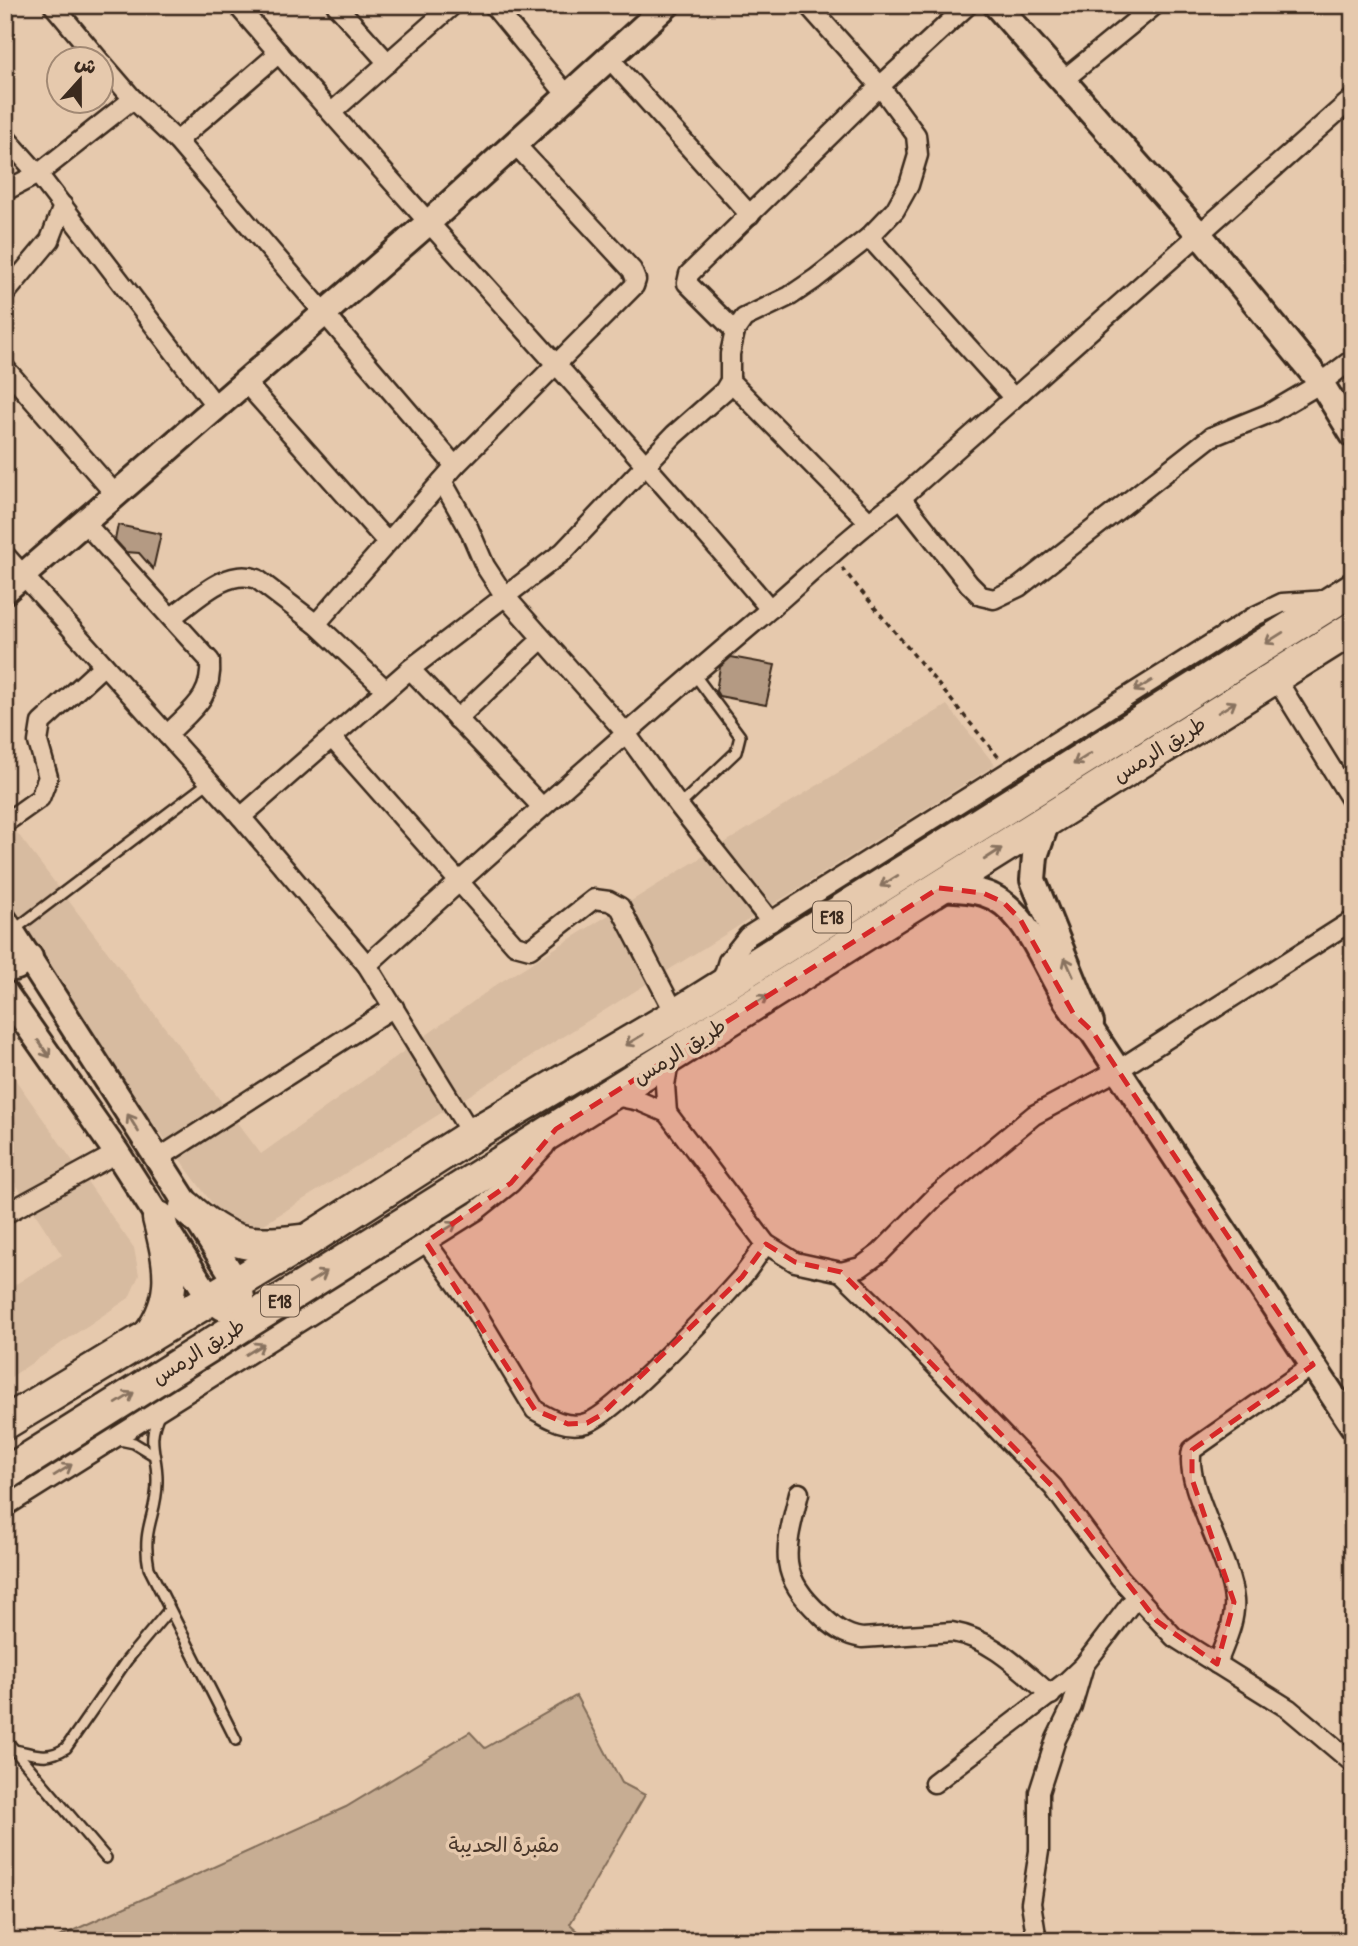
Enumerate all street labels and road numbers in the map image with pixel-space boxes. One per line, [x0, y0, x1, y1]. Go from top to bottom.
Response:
street label: طريق الرمس [1107, 709, 1211, 789]
road number: E18 [813, 902, 851, 932]
street label: طريق الرمس [627, 1011, 731, 1091]
road number: E18 [261, 1286, 299, 1316]
street label: طريق الرمس [146, 1311, 250, 1391]

